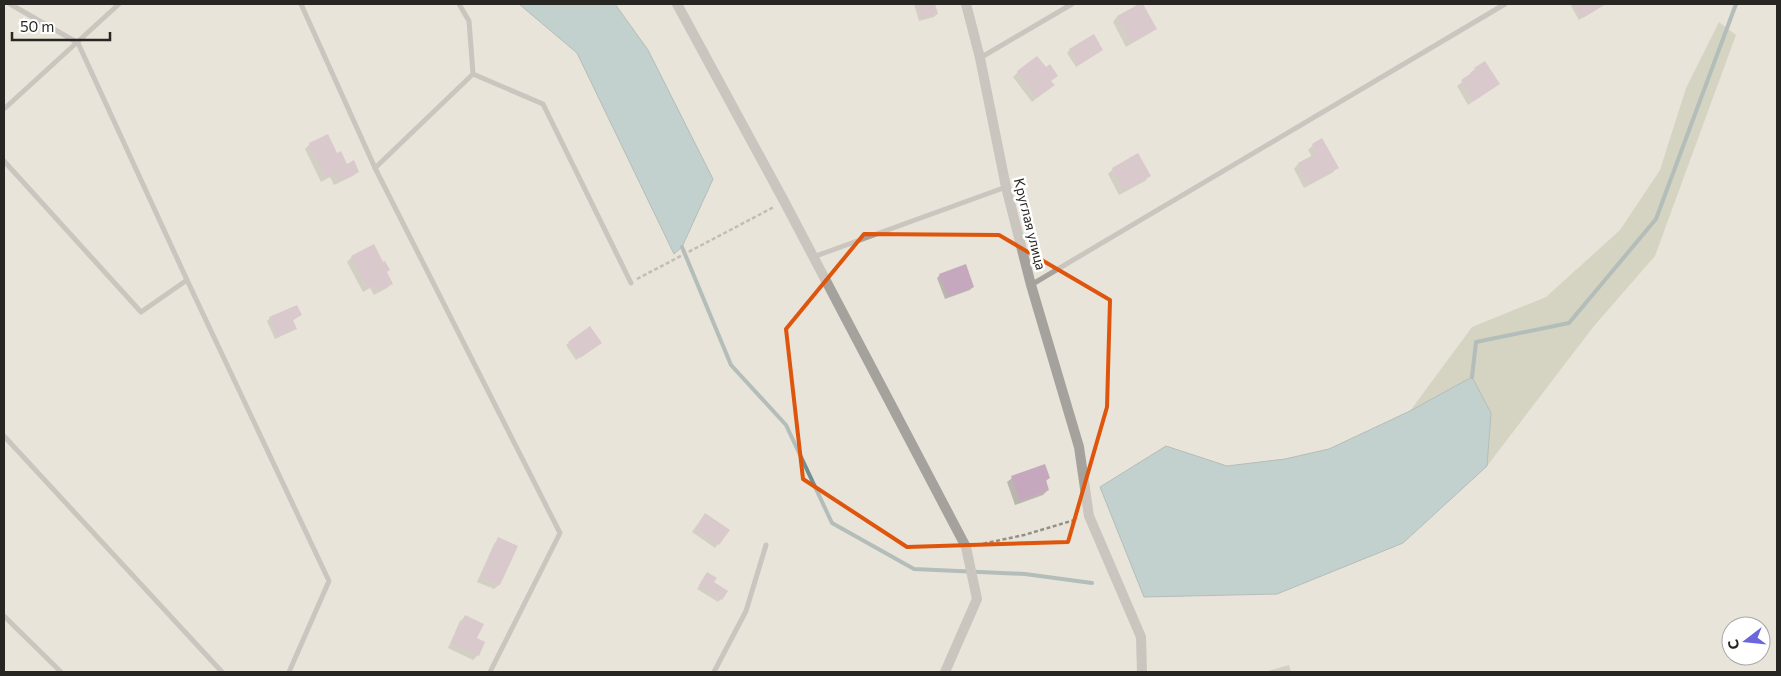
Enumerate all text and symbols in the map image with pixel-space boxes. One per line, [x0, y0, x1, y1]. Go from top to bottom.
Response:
scale bar [12, 10, 110, 42]
text: 50 m [20, 17, 54, 35]
street label: Круглая улица [1011, 176, 1050, 272]
north arrow [1721, 616, 1771, 666]
text: С [1724, 638, 1743, 652]

